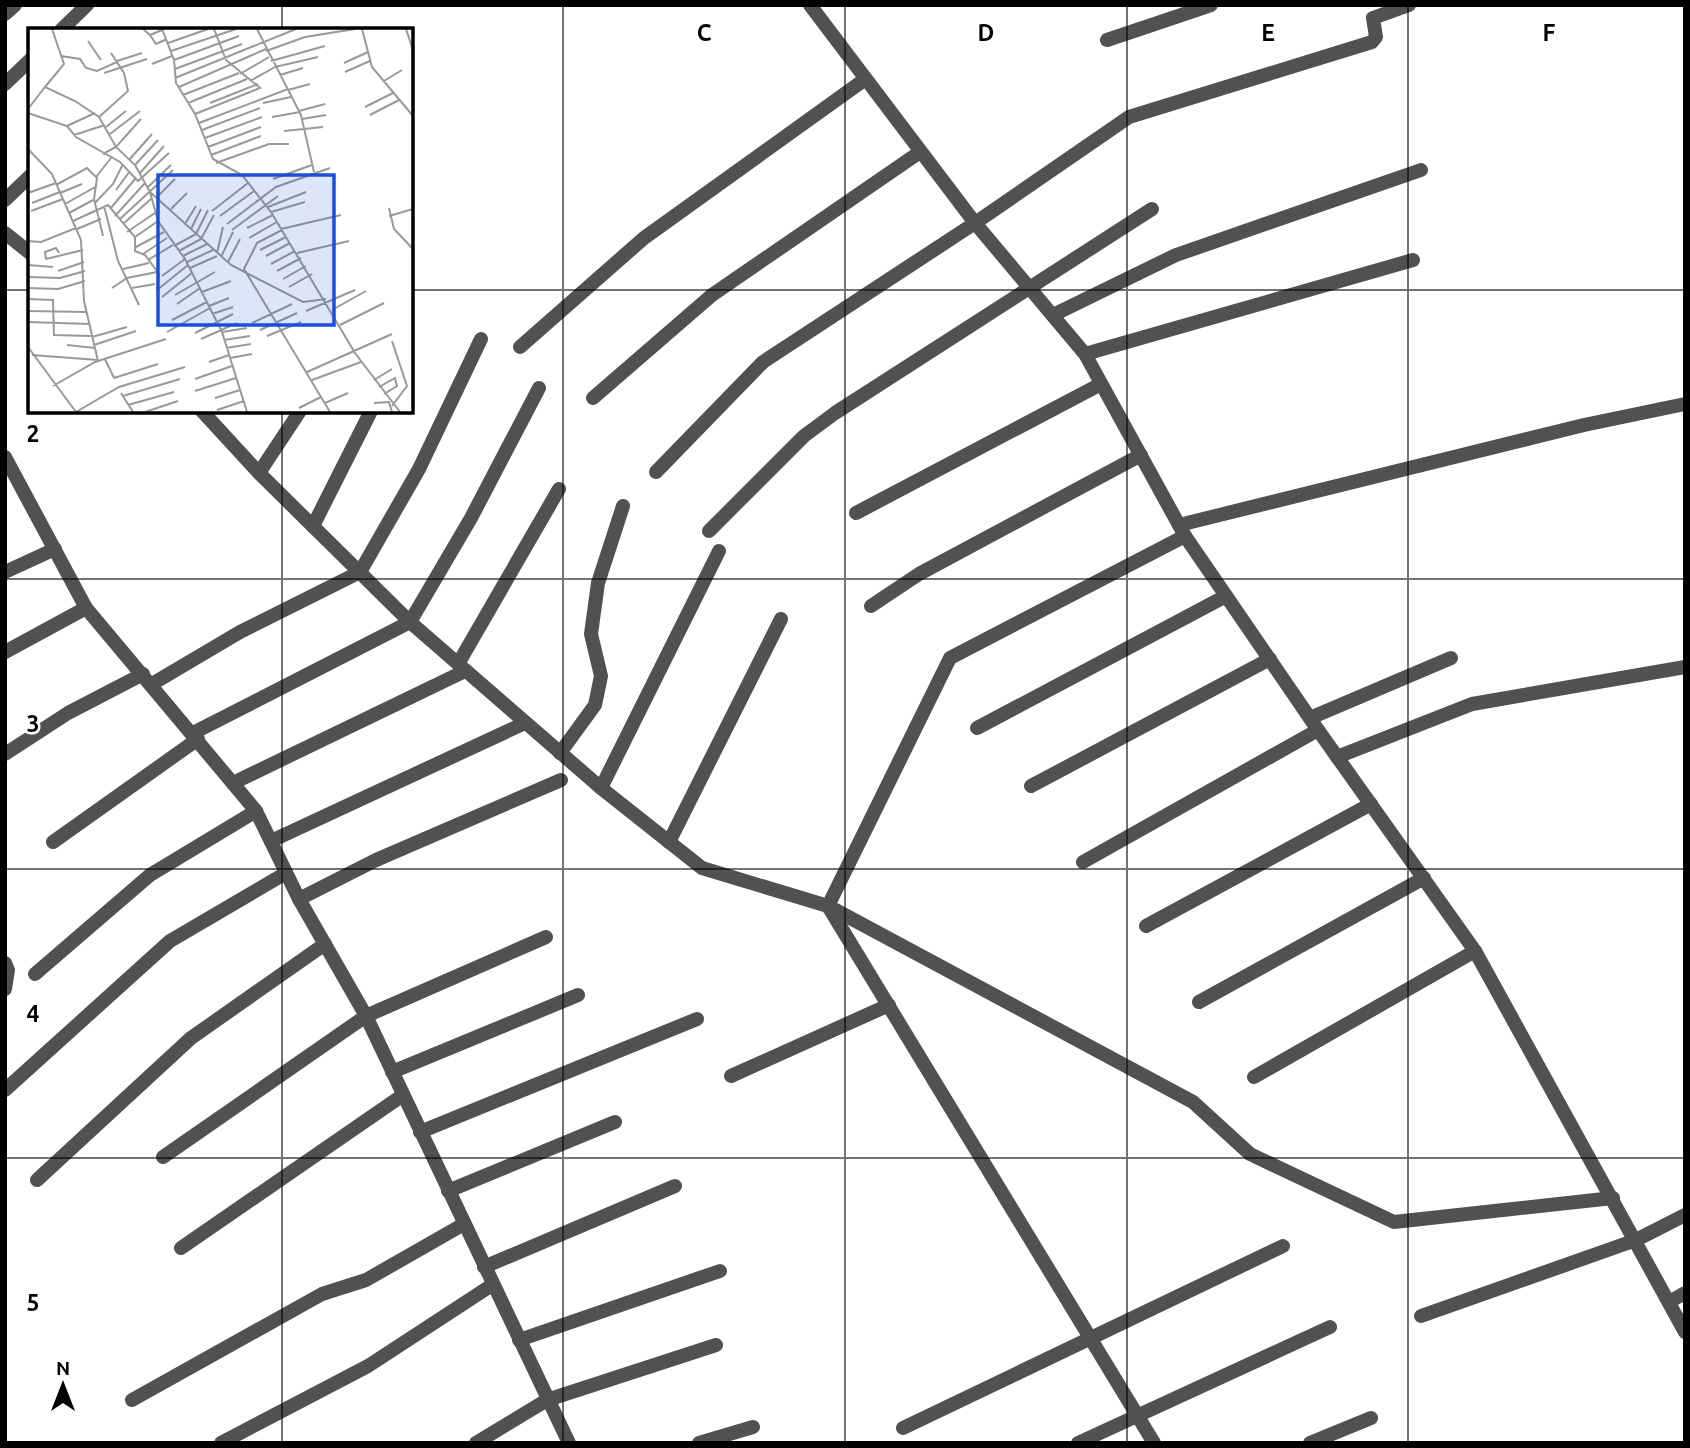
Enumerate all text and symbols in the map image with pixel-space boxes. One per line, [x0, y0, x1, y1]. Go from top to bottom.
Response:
text: C [697, 20, 712, 45]
text: D [978, 20, 994, 45]
text: E [1261, 20, 1275, 45]
text: F [1543, 20, 1556, 45]
inset map [28, 28, 413, 413]
text: 2 [27, 421, 39, 446]
text: 3 [27, 711, 39, 736]
text: 4 [27, 1001, 40, 1026]
text: 5 [27, 1290, 39, 1315]
north arrow [28, 1350, 98, 1420]
text: N [56, 1357, 70, 1379]

